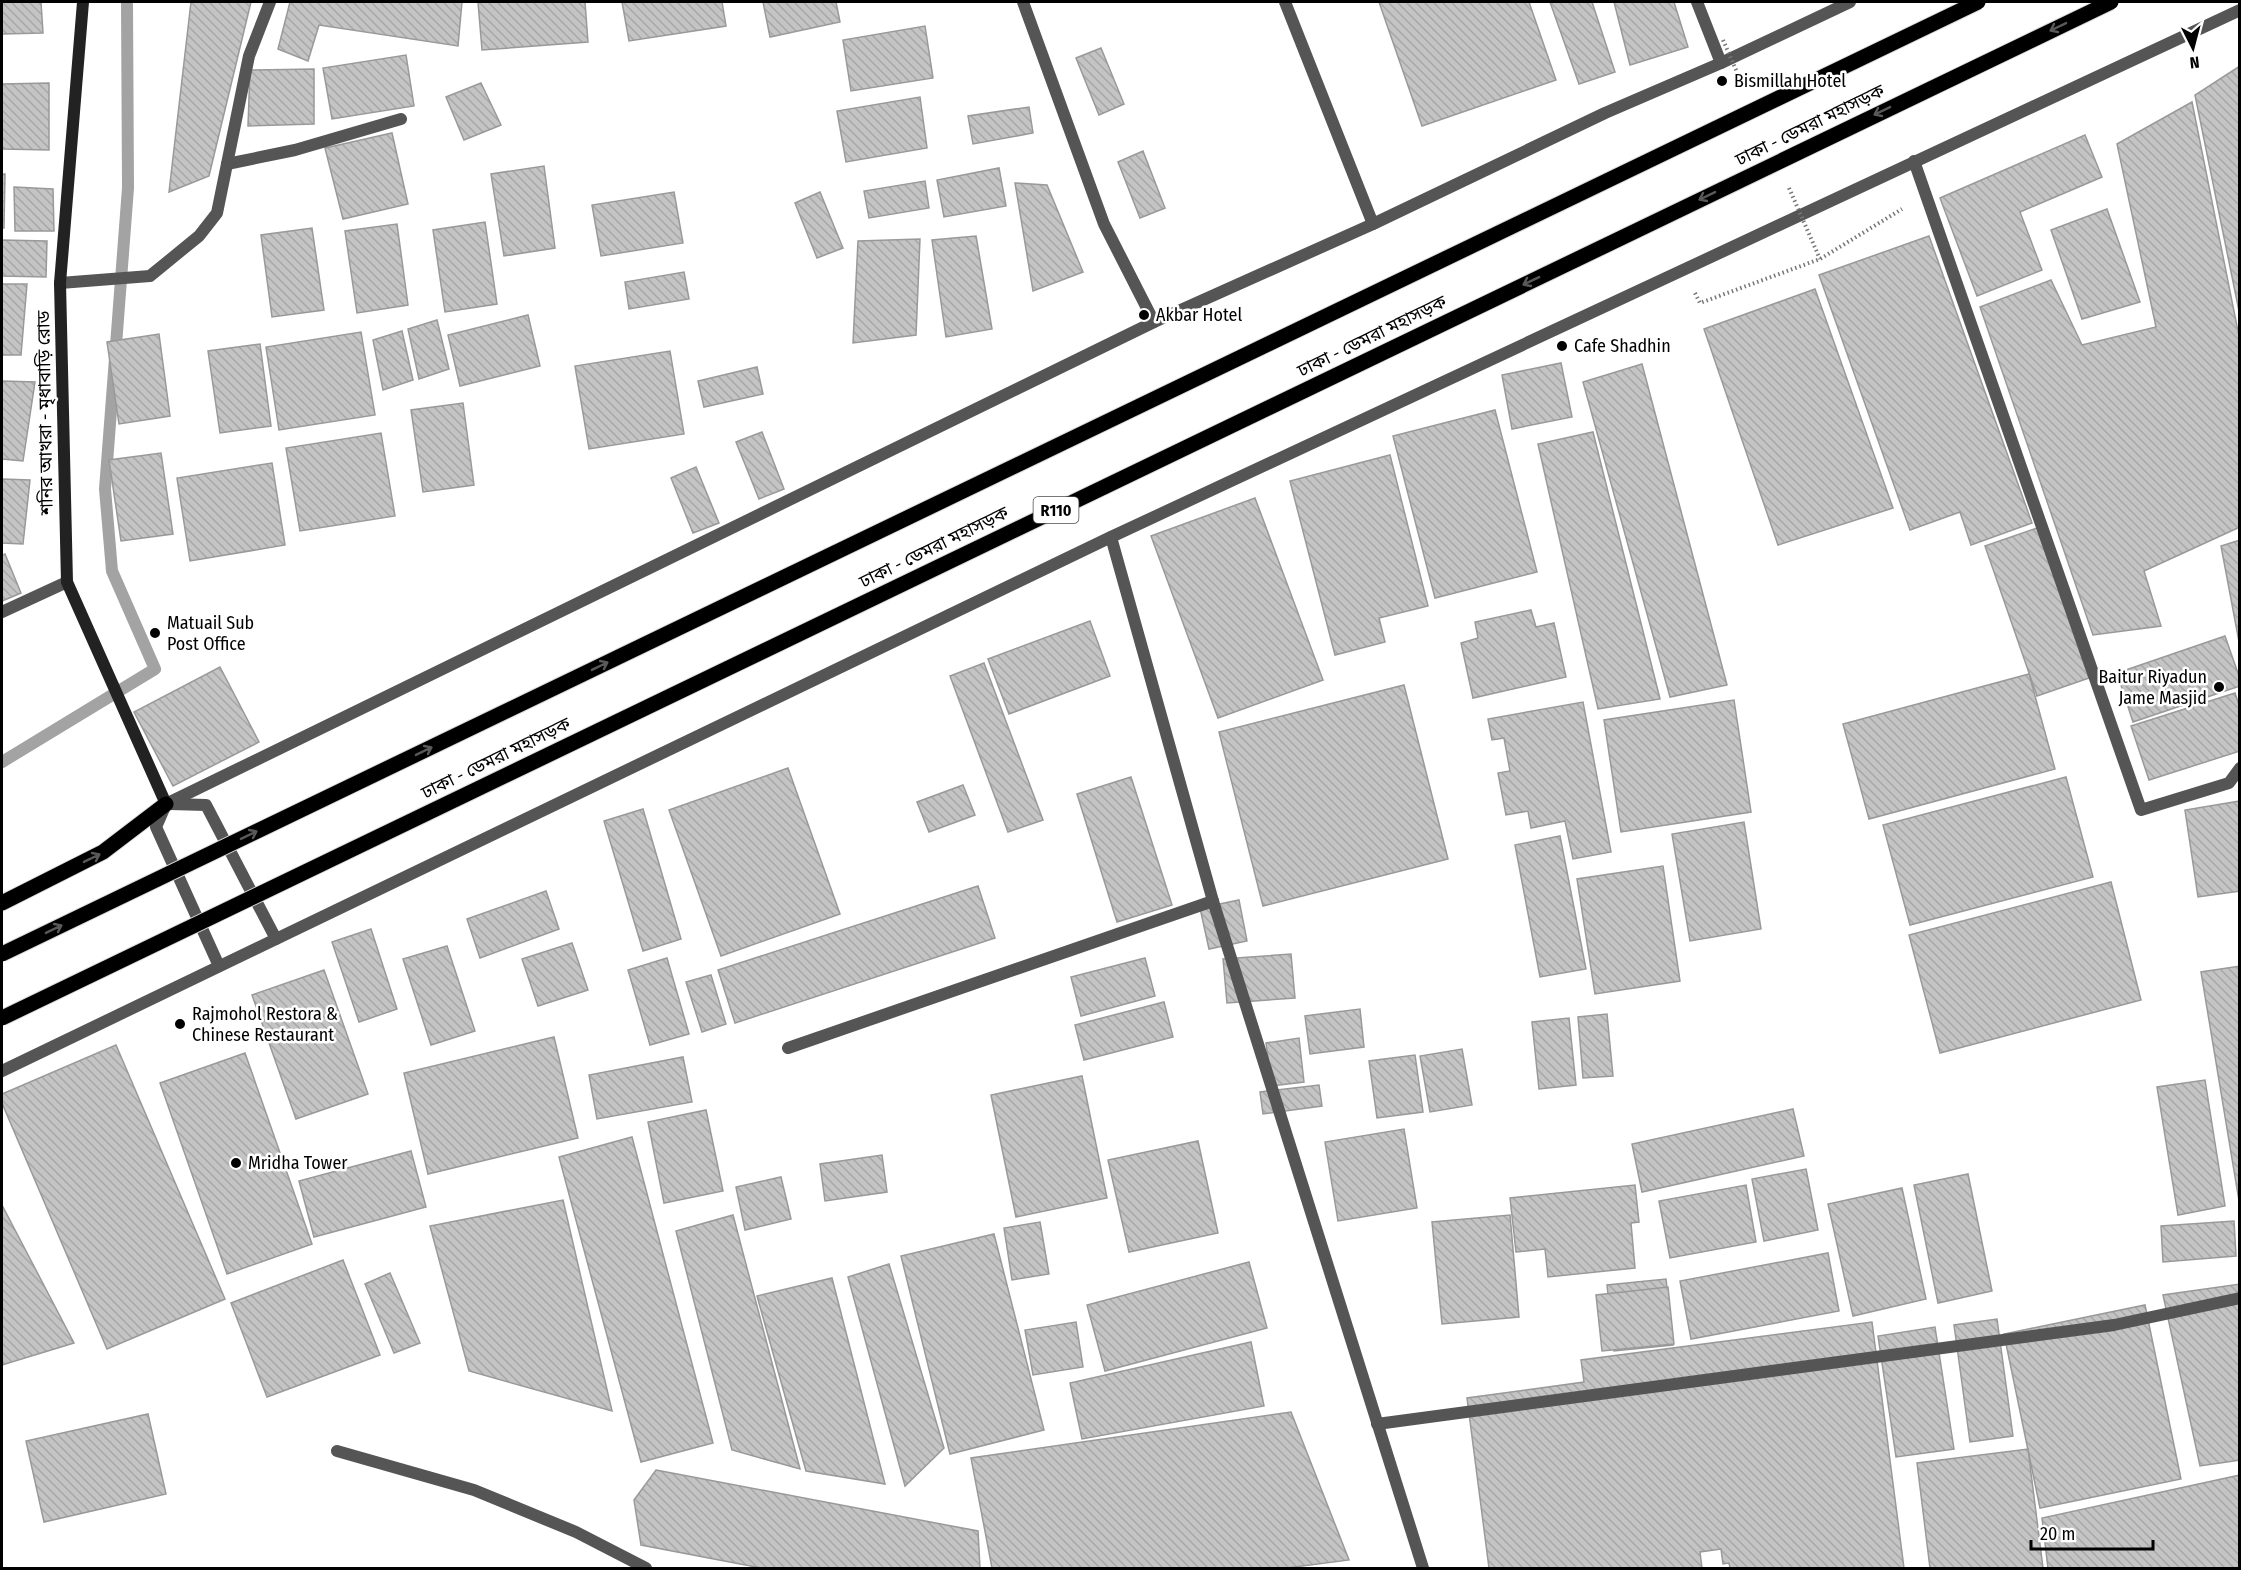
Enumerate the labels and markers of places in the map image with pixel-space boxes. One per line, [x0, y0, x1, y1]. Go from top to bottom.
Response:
place label: Bismillah Hotel [1734, 70, 1846, 92]
marker: Bismillah Hotel [1715, 74, 1729, 88]
place label: Akbar Hotel [1156, 304, 1242, 326]
marker: Akbar Hotel [1137, 308, 1151, 322]
place label: Cafe Shadhin [1574, 335, 1671, 357]
marker: Cafe Shadhin [1555, 339, 1569, 353]
place label: Matuail Sub Post Office [167, 612, 254, 655]
marker: Matuail Sub Post Office [148, 626, 162, 640]
place label: Baitur Riyadun Jame Masjid [2098, 666, 2207, 709]
marker: Baitur Riyadun Jame Masjid [2212, 680, 2226, 694]
place label: Rajmohol Restora & Chinese Restaurant [192, 1003, 338, 1046]
marker: Rajmohol Restora & Chinese Restaurant [173, 1017, 187, 1031]
place label: Mridha Tower [248, 1152, 348, 1174]
marker: Mridha Tower [229, 1156, 243, 1170]

